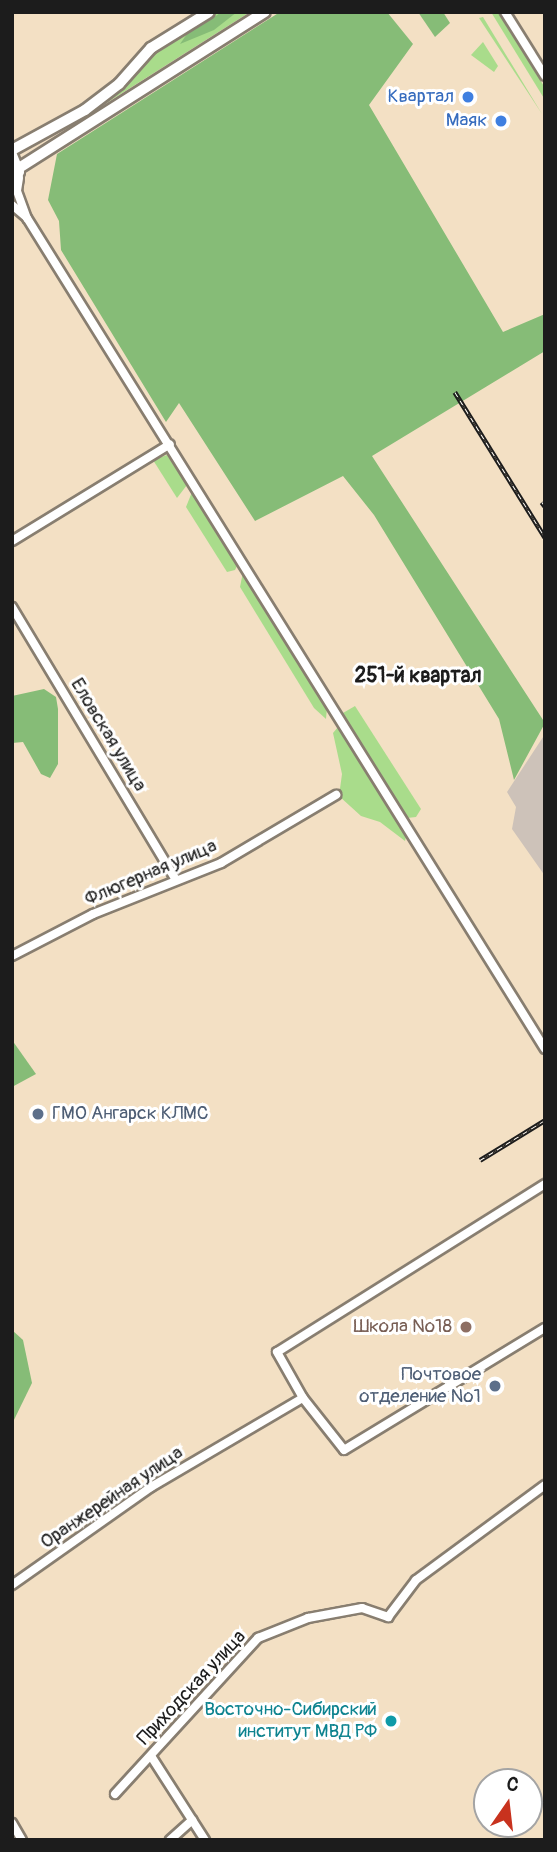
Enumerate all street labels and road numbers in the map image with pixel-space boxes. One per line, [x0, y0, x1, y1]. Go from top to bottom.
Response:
street label: Еловская улица [65, 674, 151, 796]
street label: Флюгерная улица [82, 835, 220, 911]
street label: Оранжерейная улица [36, 1442, 188, 1554]
street label: Приходская улица [133, 1626, 251, 1750]

